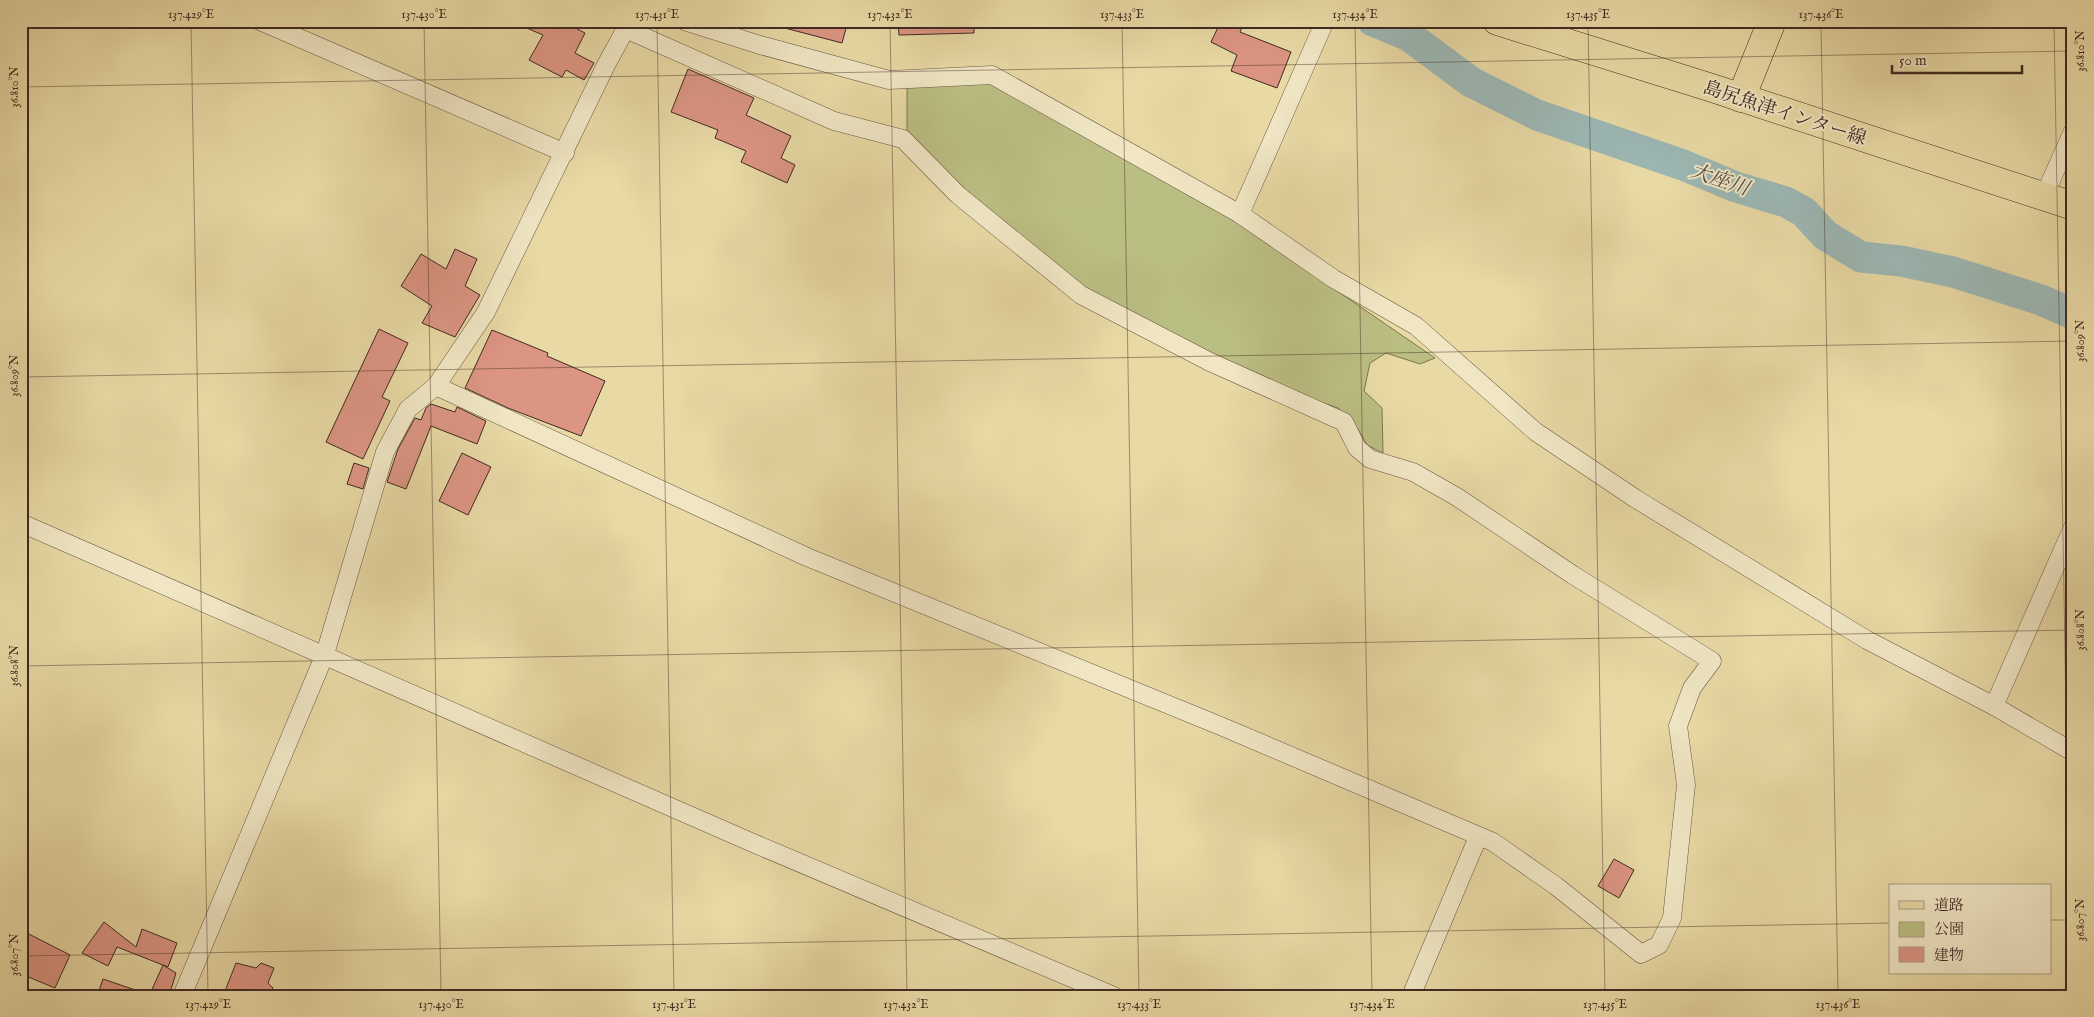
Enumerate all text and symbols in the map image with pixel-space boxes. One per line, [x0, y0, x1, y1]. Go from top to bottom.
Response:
text: 137.429°E [168, 7, 214, 22]
text: 137.430°E [401, 7, 447, 22]
text: 137.431°E [635, 7, 679, 22]
text: 137.432°E [867, 7, 913, 22]
text: 137.433°E [1100, 7, 1144, 22]
text: 137.434°E [1332, 7, 1378, 22]
text: 137.435°E [1566, 7, 1610, 22]
text: 137.436°E [1799, 7, 1843, 22]
text: 36.810°N [2073, 30, 2088, 72]
scale bar [1892, 42, 2022, 74]
text: 50 m [1899, 51, 1927, 70]
text: 36.810°N [7, 66, 22, 108]
street label: 島尻魚津インター線 [1700, 76, 1869, 152]
water label: 大座川 [1687, 159, 1754, 203]
text: 36.809°N [2073, 319, 2088, 362]
text: 36.809°N [7, 354, 22, 397]
text: 36.808°N [2073, 609, 2088, 651]
text: 36.808°N [7, 645, 22, 687]
legend [1889, 884, 2052, 974]
text: 道路 [1934, 896, 1964, 915]
text: 36.807°N [2073, 898, 2088, 941]
text: 公園 [1934, 920, 1964, 939]
text: 36.807°N [7, 933, 22, 976]
text: 建物 [1934, 946, 1964, 965]
text: 137.429°E [185, 997, 231, 1012]
text: 137.430°E [418, 997, 464, 1012]
text: 137.431°E [652, 997, 696, 1012]
text: 137.432°E [883, 997, 929, 1012]
text: 137.433°E [1117, 997, 1161, 1012]
text: 137.434°E [1349, 997, 1395, 1012]
text: 137.435°E [1583, 997, 1627, 1012]
text: 137.436°E [1816, 997, 1860, 1012]

